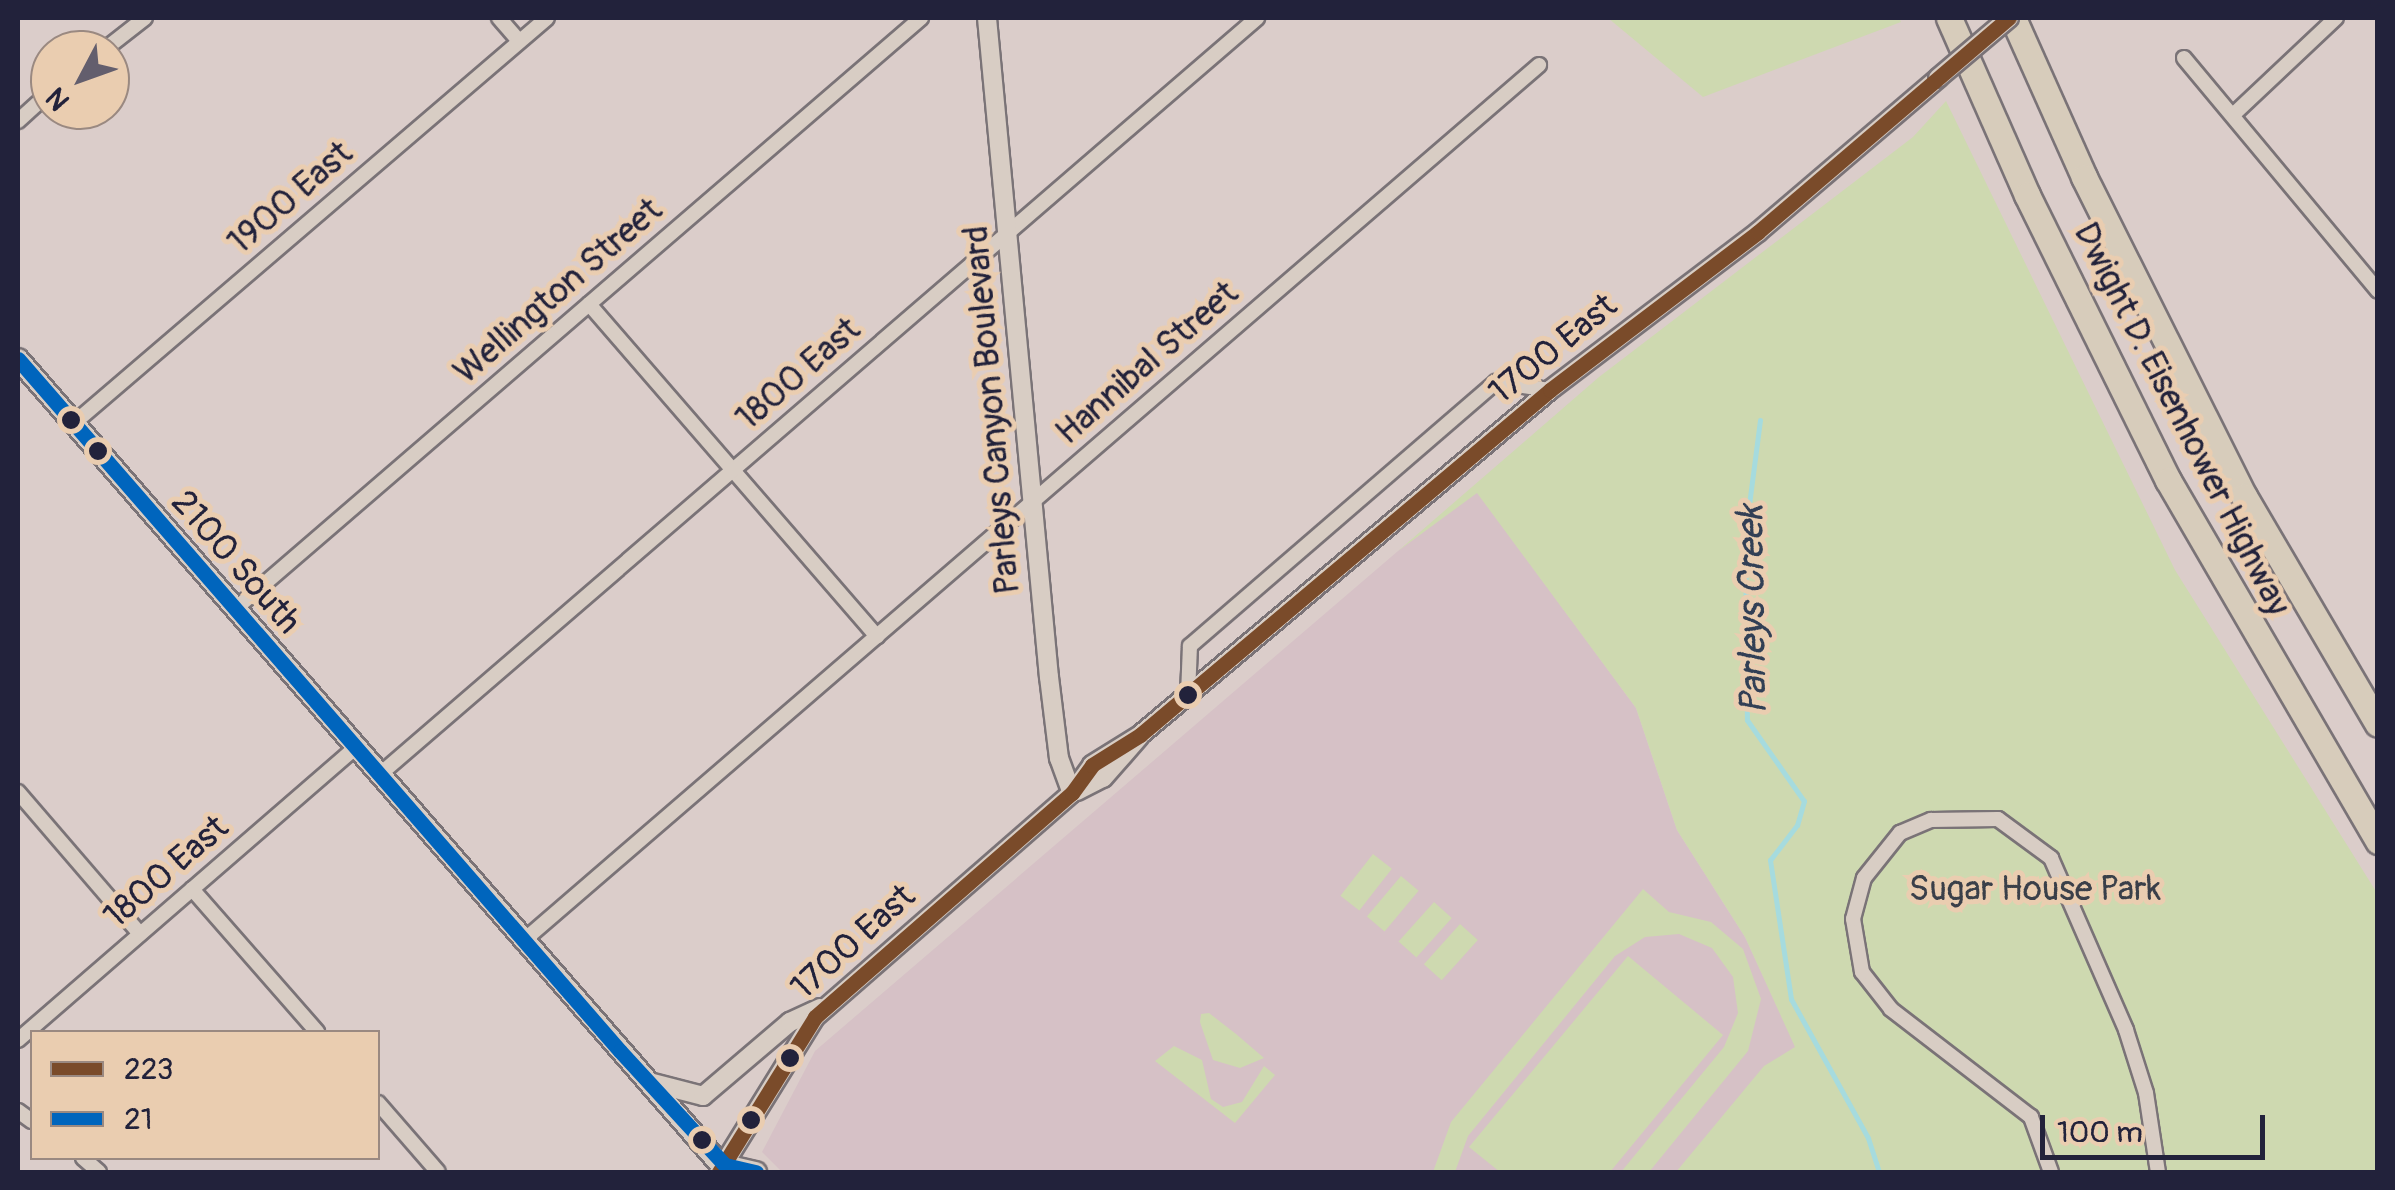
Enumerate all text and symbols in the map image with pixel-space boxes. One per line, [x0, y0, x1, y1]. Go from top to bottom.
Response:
north arrow [30, 30, 130, 130]
text: N [39, 80, 78, 117]
street label: 1900 East [219, 133, 361, 263]
street label: Wellington Street [445, 189, 671, 393]
street label: Dwight D. Eisenhower Highway [2065, 216, 2299, 622]
street label: Parleys Canyon Boulevard [955, 224, 1029, 596]
street label: Hannibal Street [1047, 273, 1247, 453]
street label: 1700 East [1481, 285, 1625, 413]
street label: 1800 East [727, 309, 869, 439]
unlabelled marker [61, 410, 81, 430]
unlabelled marker [88, 441, 108, 461]
street label: 2100 South [162, 482, 310, 642]
water label: Parleys Creek [1728, 505, 1778, 715]
unlabelled marker [1178, 685, 1198, 705]
street label: 1800 East [95, 807, 237, 937]
park label: Sugar House Park [1909, 868, 2161, 910]
street label: 1700 East [783, 876, 923, 1008]
legend [30, 1030, 380, 1160]
unlabelled marker [780, 1048, 800, 1068]
text: 223 [124, 1051, 173, 1088]
scale bar [2045, 1095, 2270, 1157]
text: 21 [124, 1101, 153, 1138]
unlabelled marker [741, 1110, 761, 1130]
text: 100 m [2057, 1114, 2143, 1151]
unlabelled marker [692, 1130, 712, 1150]

